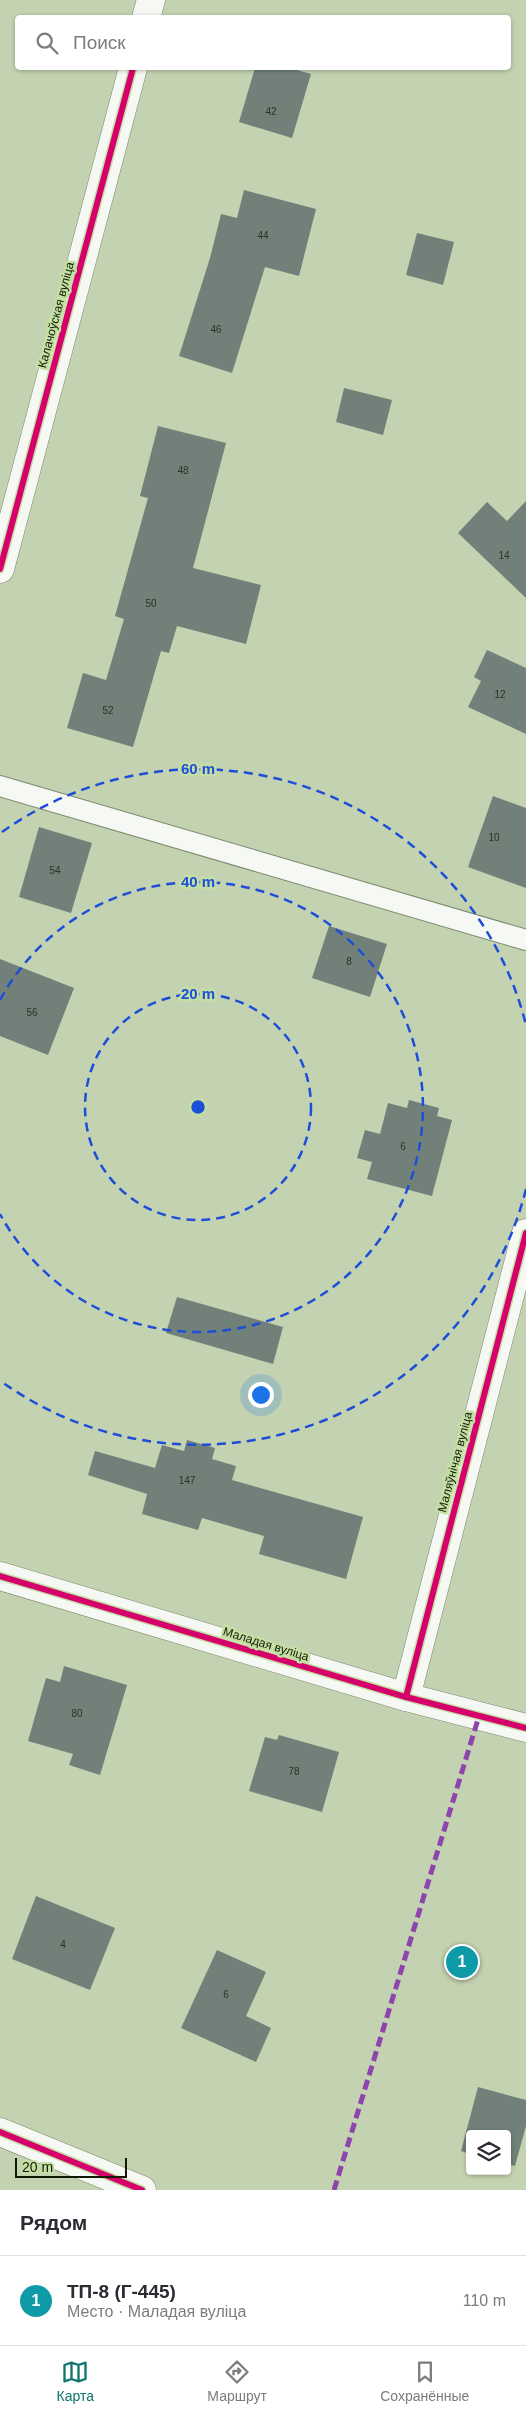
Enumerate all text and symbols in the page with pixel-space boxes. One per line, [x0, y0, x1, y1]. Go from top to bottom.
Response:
search box [15, 15, 511, 70]
icon: search [33, 29, 61, 57]
text: Поиск [73, 32, 126, 53]
house number: 42 [265, 106, 277, 117]
house number: 44 [257, 230, 269, 241]
street label: Калачоўская вуліца [35, 260, 77, 369]
house number: 46 [210, 324, 222, 335]
house number: 48 [177, 465, 189, 476]
house number: 14 [498, 550, 510, 561]
house number: 50 [145, 598, 157, 609]
house number: 12 [494, 689, 506, 700]
house number: 52 [102, 705, 114, 716]
text: 60 m [181, 760, 215, 777]
house number: 10 [488, 832, 500, 843]
house number: 54 [49, 865, 61, 876]
text: 40 m [181, 873, 215, 890]
house number: 8 [346, 956, 352, 967]
text: 20 m [181, 985, 215, 1002]
house number: 56 [26, 1007, 38, 1018]
centre of rings [189, 1098, 207, 1116]
house number: 6 [400, 1141, 406, 1152]
your location [248, 1382, 274, 1408]
street label: Маляўнічая вуліца [435, 1410, 475, 1514]
house number: 147 [179, 1475, 196, 1486]
street label: Маладая вуліца [221, 1624, 311, 1664]
house number: 80 [71, 1708, 83, 1719]
house number: 78 [288, 1766, 300, 1777]
house number: 4 [60, 1939, 66, 1950]
pin: 1 [446, 1943, 478, 1981]
house number: 6 [223, 1989, 229, 2000]
map controls [466, 2130, 511, 2175]
button: layers [466, 2130, 511, 2175]
scale bar [15, 2155, 128, 2178]
text: 20 m [22, 2159, 53, 2175]
text: Рядом [20, 2211, 87, 2234]
text: ТП-8 (Г-445) [67, 2281, 176, 2302]
text: 1 [32, 2292, 40, 2309]
text: 110 m [463, 2292, 506, 2309]
text: Место · Маладая вуліца [67, 2303, 246, 2320]
tab: Карта [57, 2358, 94, 2404]
tab: Маршрут [207, 2358, 267, 2404]
tab: Сохранённые [380, 2358, 469, 2404]

